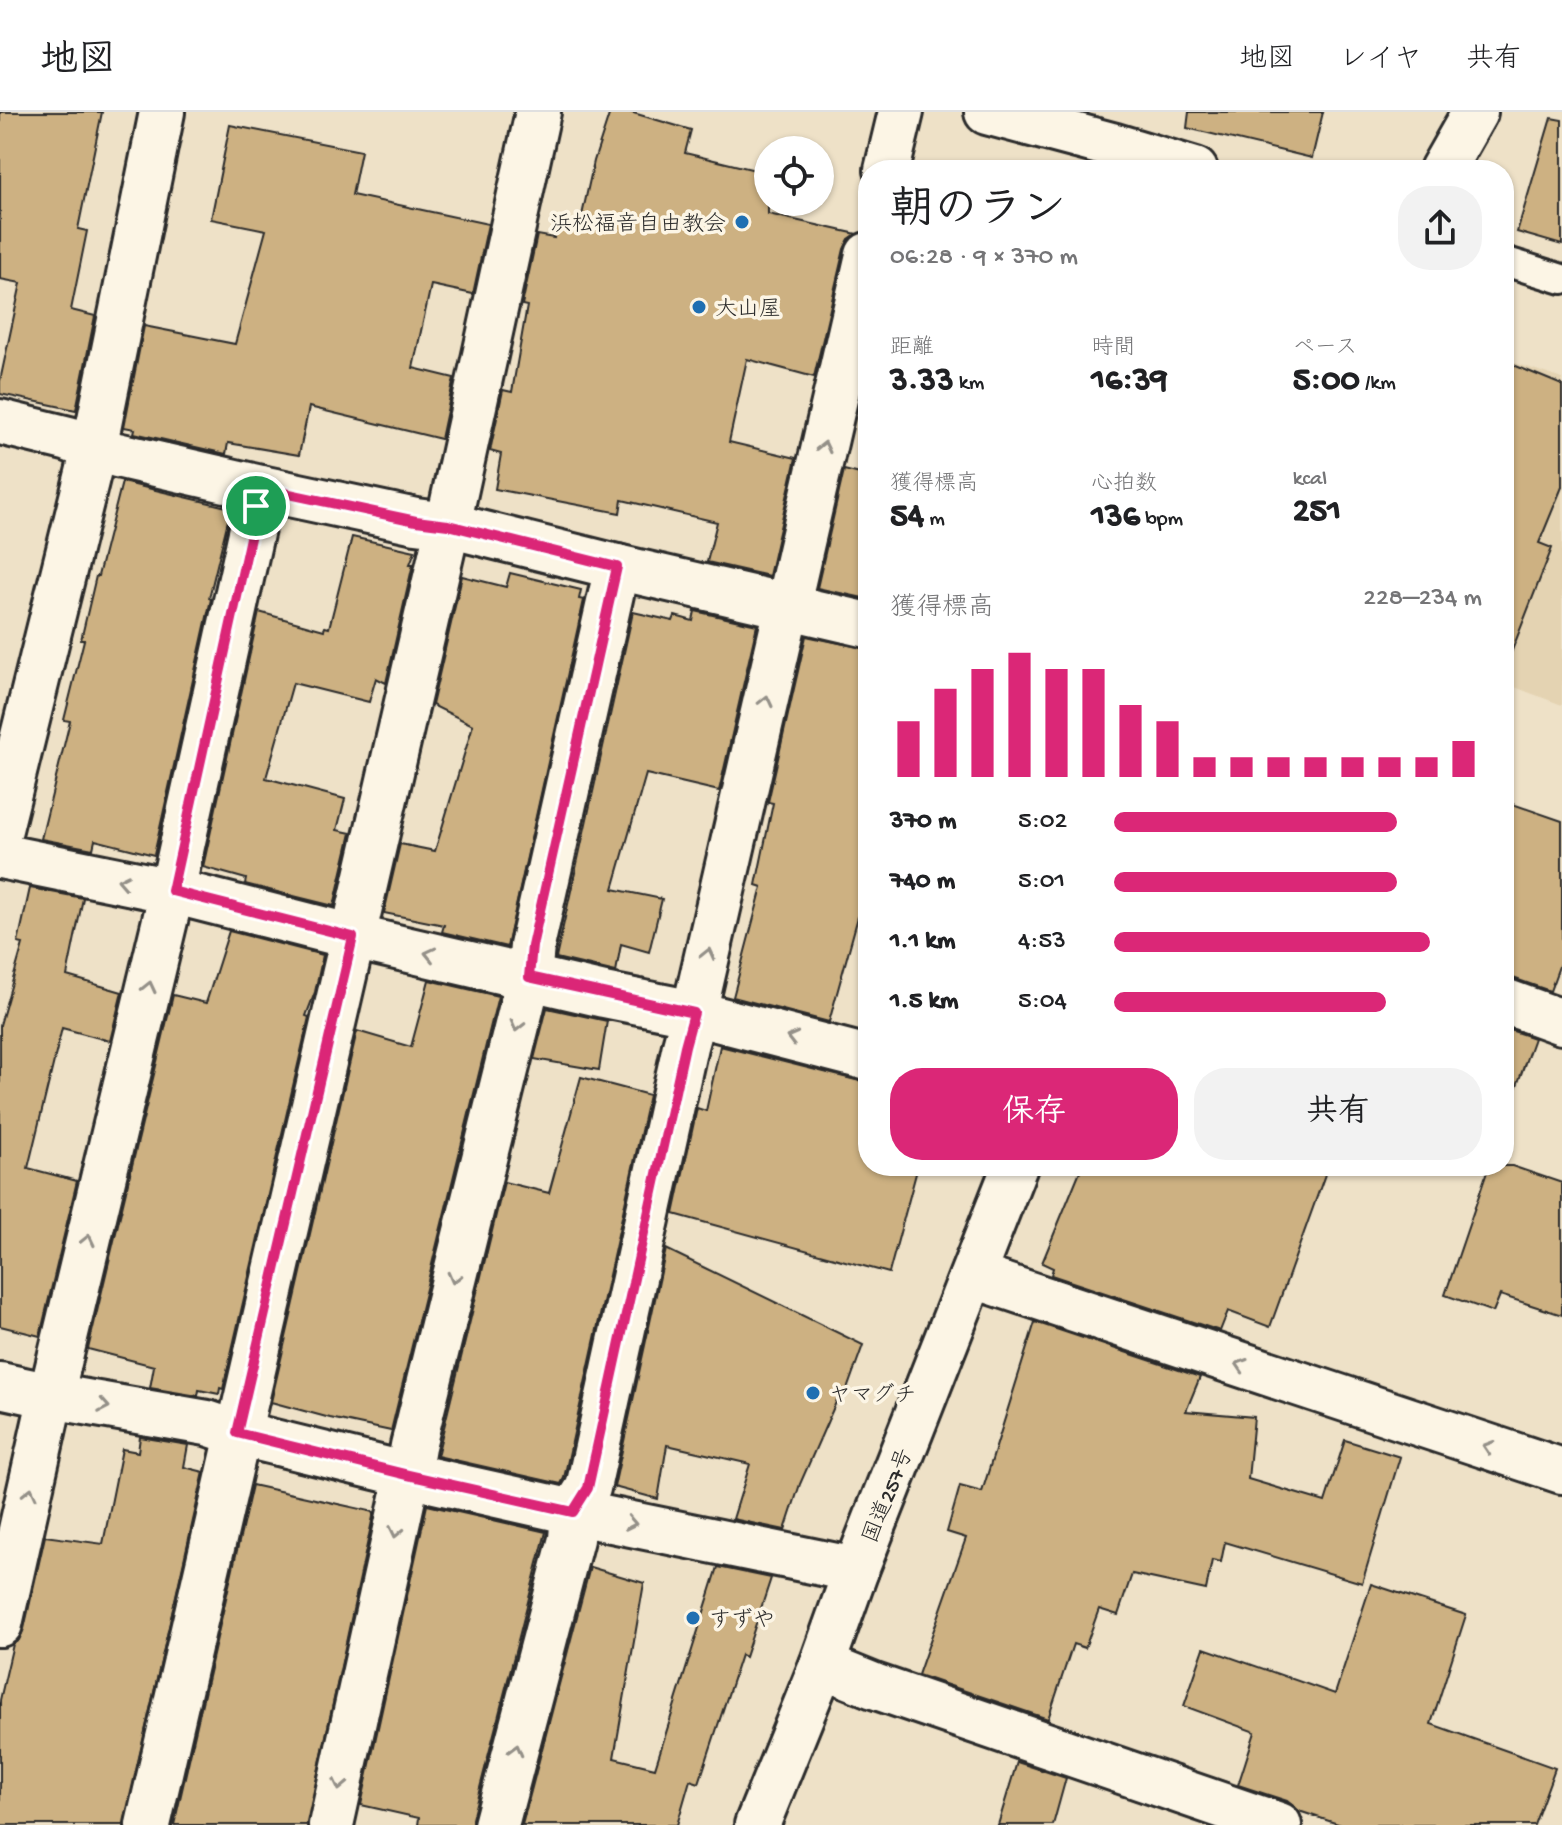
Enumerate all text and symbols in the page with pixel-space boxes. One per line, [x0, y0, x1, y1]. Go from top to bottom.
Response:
text: 地図 [40, 41, 116, 85]
text: 地図 [1239, 44, 1295, 77]
text: レイヤ [1339, 44, 1422, 77]
text: 共有 [1466, 44, 1522, 77]
map controls [754, 136, 834, 216]
button: locate [754, 136, 834, 216]
button: share [1398, 186, 1482, 270]
text: 朝のラン [890, 187, 1066, 239]
place label: 浜松福音自由教会 [550, 211, 726, 239]
marker: 浜松福音自由教会 [733, 213, 751, 231]
text: 06:28 · 9 × 370 m [890, 243, 1078, 274]
place label: 大山屋 [715, 297, 781, 324]
marker: 大山屋 [690, 298, 708, 316]
text: 距離 [890, 336, 934, 362]
text: 時間 [1091, 336, 1135, 362]
text: ペース [1293, 336, 1357, 362]
text: 3.33 [890, 362, 954, 402]
text: 16:39 [1091, 362, 1168, 402]
text: 5:00 [1293, 362, 1360, 402]
text: km [954, 371, 984, 397]
text: /km [1360, 371, 1396, 397]
one-way arrow [815, 441, 832, 455]
text: kcal [1293, 467, 1327, 493]
pin [222, 472, 290, 540]
text: 獲得標高 [890, 472, 978, 498]
text: 心拍数 [1091, 472, 1157, 498]
icon: arrive [234, 484, 278, 528]
text: 251 [1293, 493, 1341, 533]
text: 54 [890, 498, 924, 538]
text: 136 [1091, 498, 1140, 538]
text: m [924, 507, 945, 533]
text: bpm [1140, 507, 1183, 533]
text: 228–234 m [1363, 584, 1482, 615]
text: 獲得標高 [890, 594, 994, 625]
one-way arrow [757, 694, 774, 708]
text: 370 m [890, 807, 956, 838]
text: 5:02 [1018, 807, 1067, 838]
text: 740 m [890, 867, 955, 898]
text: 5:01 [1018, 867, 1065, 898]
one-way arrow [116, 874, 129, 891]
text: 1.1 km [890, 927, 955, 958]
text: 4:53 [1018, 927, 1066, 958]
one-way arrow [424, 947, 437, 964]
one-way arrow [699, 948, 716, 962]
one-way arrow [140, 981, 157, 995]
text: 1.5 km [890, 987, 959, 1018]
text: 5:04 [1018, 987, 1067, 1018]
one-way arrow [510, 1019, 527, 1032]
one-way arrow [786, 1031, 800, 1048]
button: 保存 [890, 1068, 1178, 1160]
button: 共有 [1194, 1068, 1482, 1160]
one-way arrow [79, 1234, 96, 1248]
one-way arrow [447, 1271, 464, 1285]
one-way arrow [1235, 1358, 1249, 1374]
place label: ヤマグチ [829, 1383, 917, 1410]
marker: ヤマグチ [804, 1384, 822, 1402]
one-way arrow [97, 1396, 111, 1413]
one-way arrow [1482, 1440, 1496, 1456]
street label: 国道257号 [858, 1445, 920, 1548]
one-way arrow [21, 1487, 38, 1501]
one-way arrow [624, 1514, 637, 1531]
one-way arrow [388, 1524, 405, 1538]
place label: すずや [709, 1608, 775, 1635]
marker: すずや [684, 1609, 702, 1627]
one-way arrow [506, 1743, 523, 1757]
one-way arrow [332, 1778, 349, 1792]

